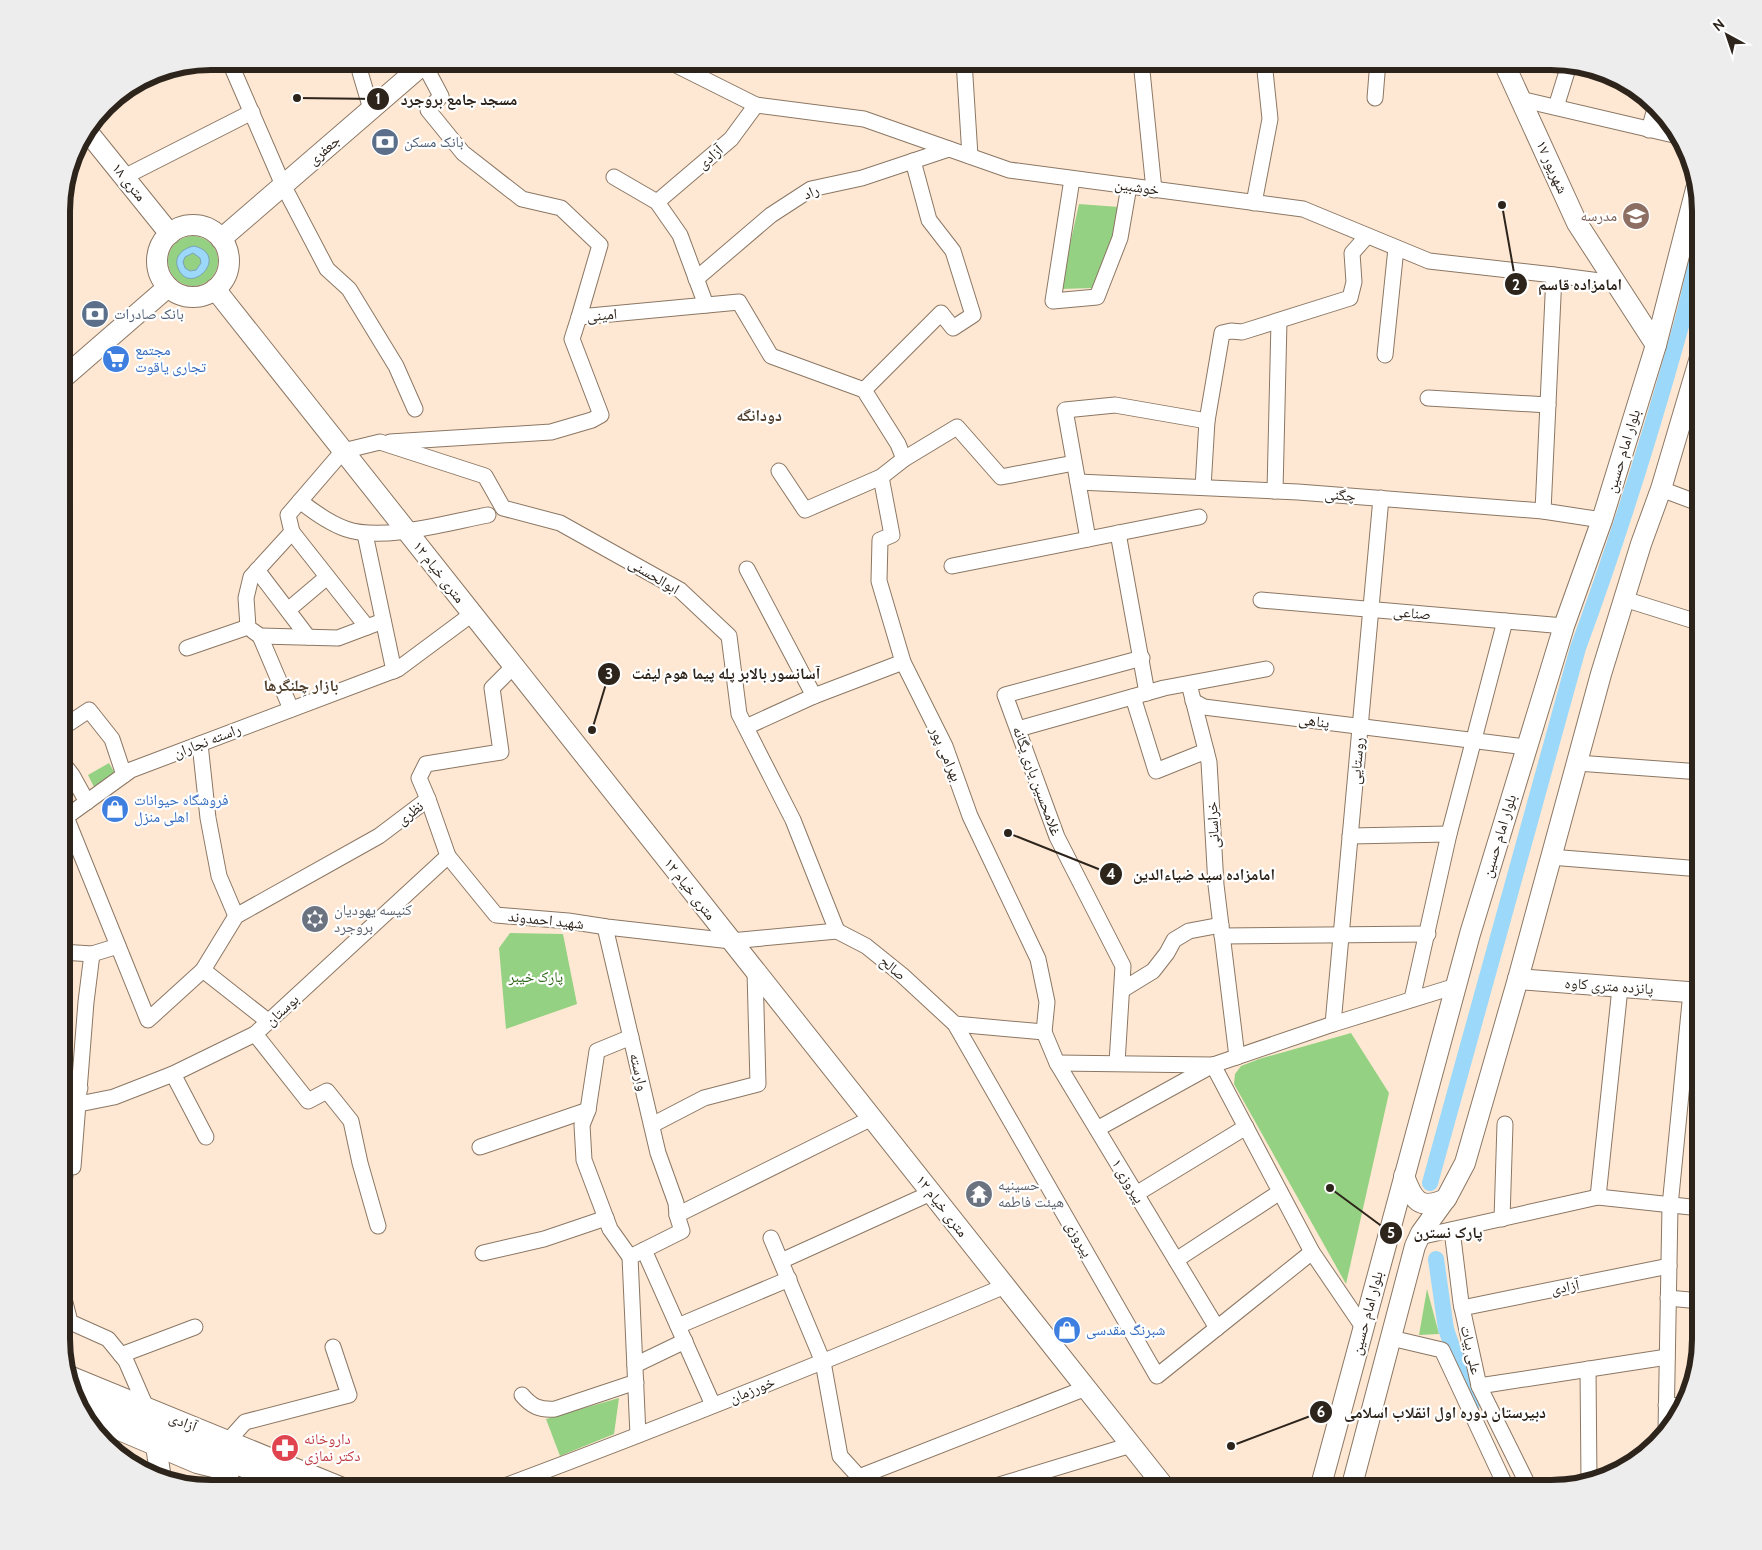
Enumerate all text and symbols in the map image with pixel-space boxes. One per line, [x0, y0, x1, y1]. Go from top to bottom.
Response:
north arrow [1702, 10, 1752, 60]
text: N [1709, 15, 1728, 35]
callout: مسجد جامع بروجرد [366, 84, 527, 115]
text: 1 [375, 90, 381, 108]
text: مسجد جامع بروجرد [401, 90, 517, 110]
bank icon: بانک مسکن [370, 127, 400, 157]
street label: جعفری [304, 131, 345, 170]
place label: بانک مسکن [404, 133, 464, 152]
street label: ۱۷ شهریور [1532, 138, 1572, 197]
street label: آزادی [693, 140, 728, 174]
street label: ۱۸ متری [107, 159, 150, 206]
street label: خوشبین [1113, 175, 1161, 200]
street label: راد [800, 181, 822, 203]
school or university icon: مدرسه [1621, 201, 1651, 231]
place label: مدرسه [1581, 207, 1617, 225]
callout: امامزاده قاسم [1503, 269, 1632, 300]
text: امامزاده قاسم [1538, 275, 1622, 296]
text: 2 [1512, 276, 1520, 294]
bank icon: بانک صادرات [80, 299, 110, 329]
place label: بانک صادرات [114, 305, 184, 323]
street label: امینی [586, 305, 618, 326]
place label: مجتمع تجاری یاقوت [135, 341, 207, 377]
supermarket icon: مجتمع تجاری یاقوت [101, 344, 131, 374]
district label: دودانگه [736, 406, 782, 425]
street label: بلوار امام حسین [1602, 407, 1645, 495]
street label: چگنی [1324, 485, 1357, 506]
street label: ۱۲ متری خیام [408, 537, 469, 607]
street label: ابوالحسنی [625, 554, 683, 599]
street label: صناعی [1392, 602, 1432, 625]
callout: آسانسور بالابر پله پیما هوم لیفت [597, 658, 830, 689]
text: آسانسور بالابر پله پیما هوم لیفت [632, 664, 821, 685]
text: 3 [605, 665, 613, 683]
district label: بازار چِلنگرها [264, 676, 338, 697]
street label: پناهی [1297, 710, 1331, 733]
street label: راسته نجاران [171, 720, 244, 763]
street label: بهرامی پور [925, 723, 966, 785]
street label: غلامحسین یاری یگانه [1008, 724, 1065, 839]
street label: روستایی [1346, 736, 1369, 785]
place label: فروشگاه حیوانات اهلی منزل [134, 791, 228, 827]
street label: بلوار امام حسین [1478, 792, 1521, 880]
shop icon: فروشگاه حیوانات اهلی منزل [100, 794, 130, 824]
street label: نظری [393, 797, 428, 830]
street label: خراسانی [1203, 800, 1224, 849]
street label: ۱۲ متری خیام [659, 854, 720, 924]
callout: امامزاده سید ضیاءالدین [1098, 859, 1285, 890]
text: 4 [1106, 865, 1116, 883]
text: امامزاده سید ضیاءالدین [1133, 865, 1275, 884]
place label: کنیسه یهودیان بروجرد [334, 901, 412, 936]
synagogue icon: کنیسه یهودیان بروجرد [300, 904, 330, 934]
street label: شهید احمدوند [507, 907, 585, 933]
street label: صالح [876, 952, 910, 985]
park label: پارک خیبر [508, 968, 563, 986]
street label: پانزده متری کاوه [1564, 974, 1654, 999]
street label: بوستان [261, 990, 303, 1030]
street label: وارسته [626, 1051, 652, 1093]
street label: پیروزی ۱ [1107, 1155, 1148, 1207]
street label: ۱۲ متری خیام [911, 1171, 972, 1241]
place label: حسینیه هیئت فاطمه [998, 1176, 1064, 1211]
temple icon: حسینیه هیئت فاطمه [964, 1179, 994, 1209]
callout: پارک نسترن [1379, 1217, 1493, 1248]
street label: پیروزی [1061, 1218, 1096, 1261]
text: پارک نسترن [1414, 1223, 1483, 1242]
text: 5 [1387, 1224, 1395, 1242]
street label: بلوار امام حسین [1347, 1269, 1388, 1357]
street label: آزادی [1549, 1275, 1582, 1300]
shop icon: شبرنگ مقدسی [1052, 1315, 1082, 1345]
place label: شبرنگ مقدسی [1086, 1321, 1166, 1340]
street label: علی بیات [1456, 1324, 1485, 1377]
street label: خورزمان [727, 1373, 778, 1408]
callout: دبیرستان دوره اول انقلاب اسلامی [1309, 1397, 1556, 1428]
text: 6 [1317, 1403, 1325, 1421]
text: دبیرستان دوره اول انقلاب اسلامی [1344, 1403, 1546, 1422]
street label: آزادی [166, 1408, 201, 1437]
place label: داروخانه دکتر نمازی [304, 1430, 360, 1466]
pharmacy icon: داروخانه دکتر نمازی [270, 1433, 300, 1463]

